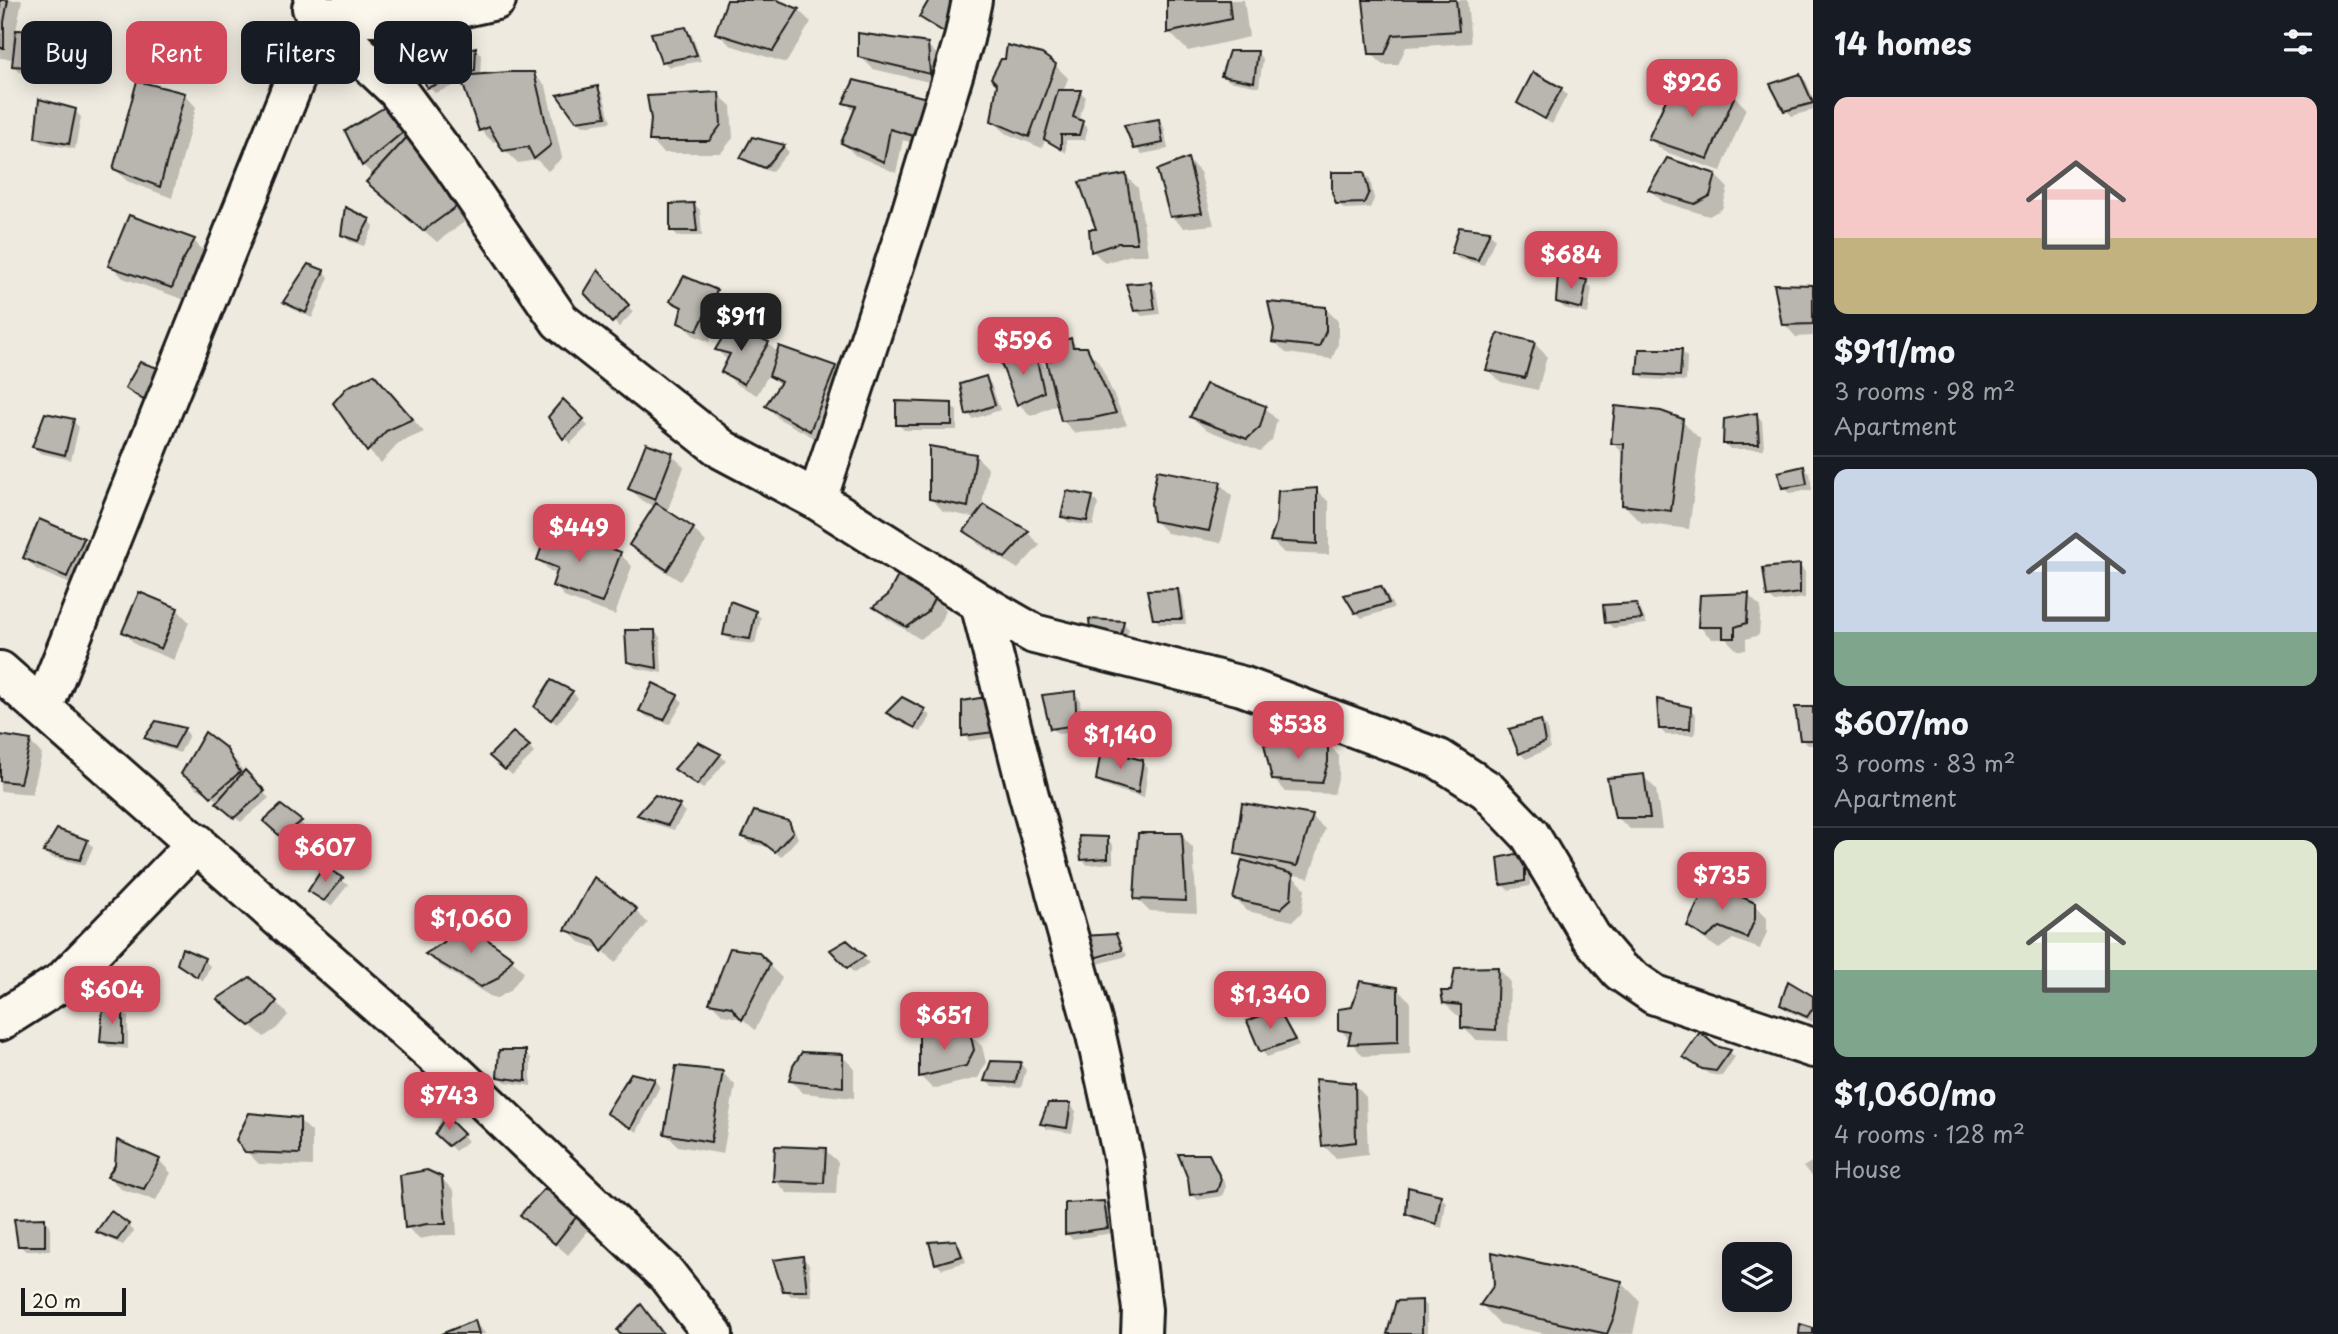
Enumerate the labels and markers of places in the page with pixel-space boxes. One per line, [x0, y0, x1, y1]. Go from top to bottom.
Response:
pin: $926 [1651, 60, 1733, 119]
pin: $684 [1530, 232, 1612, 291]
pin: $911 [700, 294, 782, 353]
pin: $596 [982, 318, 1064, 377]
pin: $449 [538, 504, 620, 564]
pin: $538 [1257, 702, 1339, 761]
pin: $1,140 [1063, 712, 1177, 771]
pin: $607 [284, 824, 366, 884]
pin: $735 [1681, 852, 1763, 912]
pin: $1,060 [414, 895, 528, 955]
pin: $604 [71, 967, 153, 1026]
pin: $1,340 [1213, 972, 1327, 1031]
pin: $651 [903, 992, 985, 1052]
pin: $743 [408, 1072, 490, 1132]

